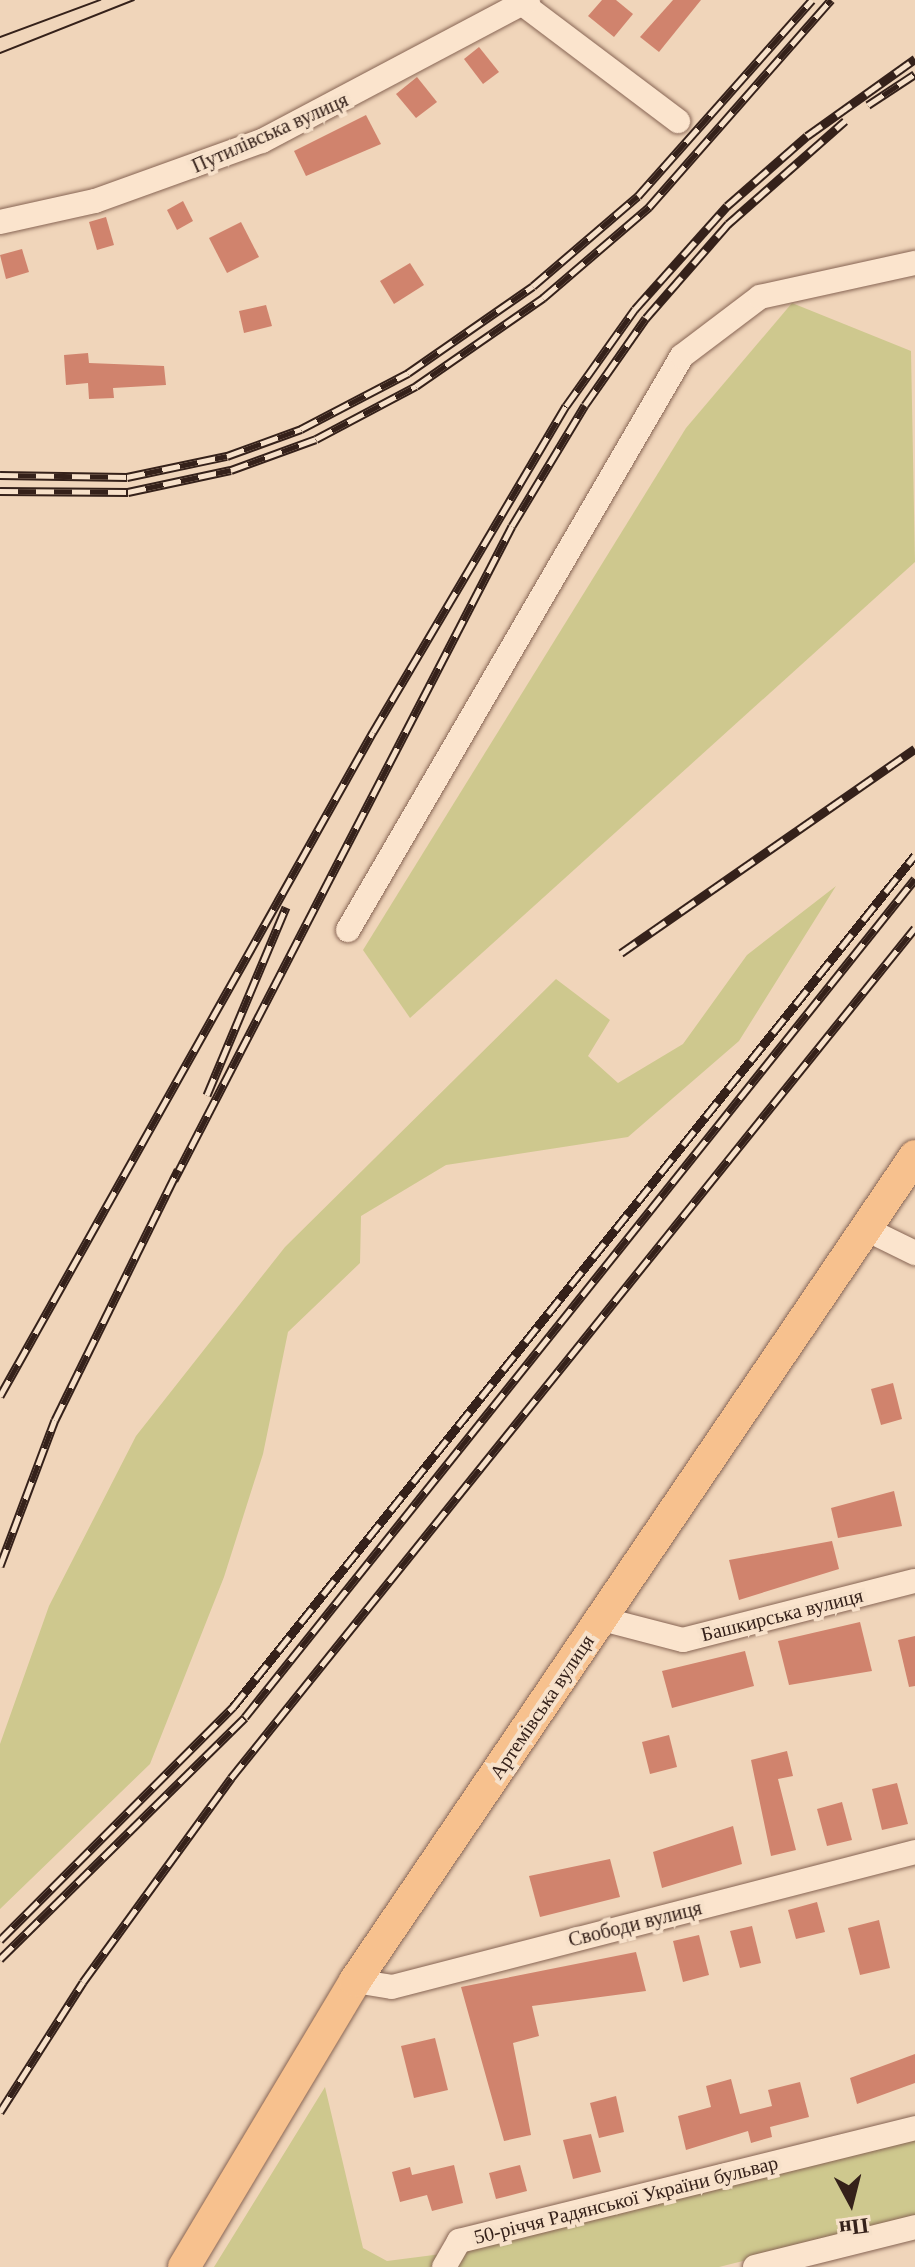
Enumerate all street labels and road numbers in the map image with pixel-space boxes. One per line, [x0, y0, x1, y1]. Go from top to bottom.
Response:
street label: Путилівська вулиця [188, 88, 352, 178]
street label: Башкирська вулиця [699, 1583, 865, 1647]
street label: Артемівська вулиця [485, 1630, 599, 1784]
street label: Свободи вулиця [566, 1896, 704, 1952]
street label: 50-річчя Радянської України бульвар [471, 2151, 781, 2249]

